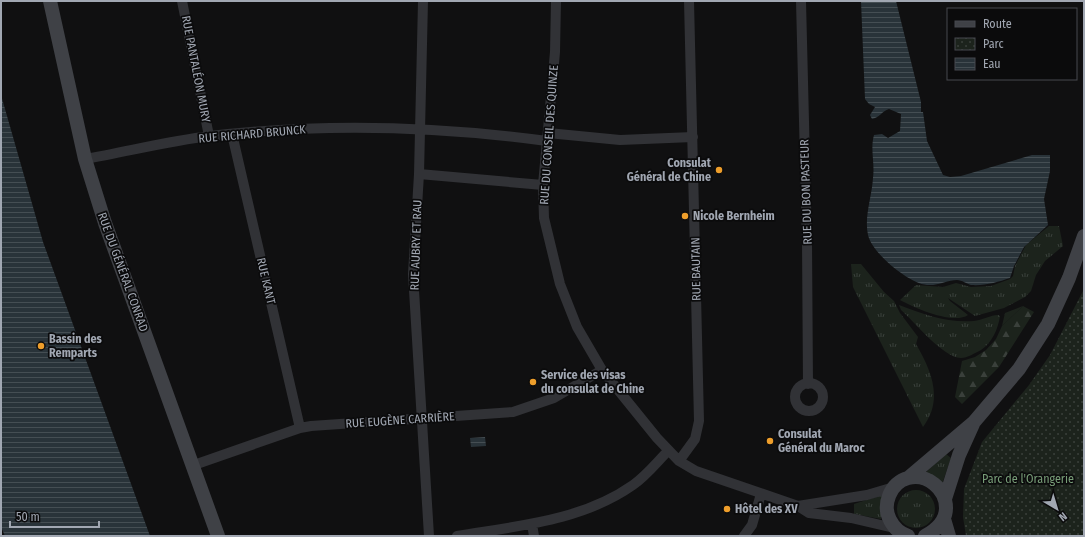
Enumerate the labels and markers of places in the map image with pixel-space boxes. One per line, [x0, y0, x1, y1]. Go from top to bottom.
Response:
place label: Consulat Général de Chine [627, 156, 712, 184]
marker: Consulat Général de Chine [714, 165, 724, 175]
place label: Nicole Bernheim [693, 209, 775, 223]
marker: Nicole Bernheim [680, 211, 690, 221]
place label: Bassin des Remparts [49, 332, 103, 360]
marker: Bassin des Remparts [36, 341, 46, 351]
place label: Service des visas du consulat de Chine [541, 368, 644, 396]
marker: Service des visas du consulat de Chine [528, 377, 538, 387]
place label: Consulat Général du Maroc [778, 427, 866, 455]
marker: Consulat Général du Maroc [765, 436, 775, 446]
place label: Hôtel des XV [735, 502, 798, 516]
marker: Hôtel des XV [722, 504, 732, 514]

